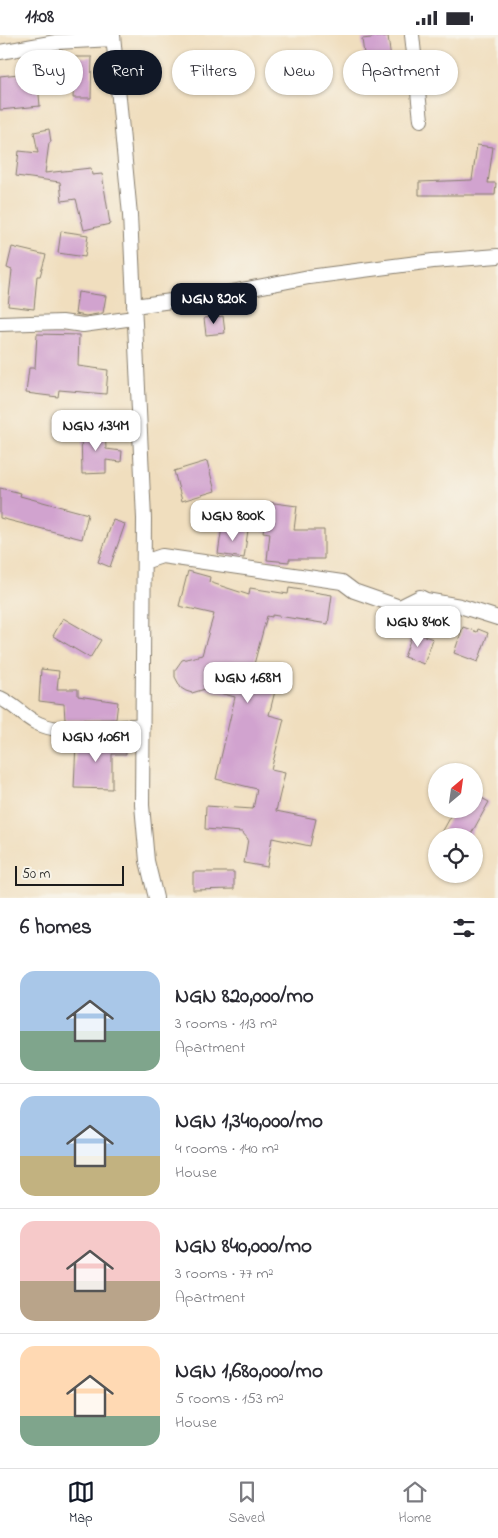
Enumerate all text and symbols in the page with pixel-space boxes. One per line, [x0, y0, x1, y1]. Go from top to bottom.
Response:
text: 11:08 [25, 4, 54, 31]
chip: Buy [15, 50, 83, 95]
chip: Rent [93, 50, 162, 95]
chip: Filters [172, 50, 255, 95]
chip: New [265, 50, 333, 95]
chip: Apartment [343, 50, 458, 95]
pin: NGN 820K [162, 283, 266, 325]
text: NGN 820K [182, 287, 246, 311]
pin: NGN 1.34M [39, 409, 153, 452]
text: NGN 1.34M [63, 414, 129, 438]
pin: NGN 800K [181, 499, 285, 542]
text: NGN 800K [201, 504, 265, 528]
pin: NGN 840K [366, 605, 470, 648]
text: NGN 840K [387, 610, 449, 634]
pin: NGN 1.68M [191, 661, 305, 704]
text: NGN 1.68M [215, 666, 281, 690]
pin: NGN 1.06M [39, 721, 153, 763]
text: NGN 1.06M [62, 725, 130, 749]
north arrow [428, 763, 482, 817]
map controls [428, 763, 483, 883]
button: locate [428, 828, 483, 883]
scale bar [15, 863, 124, 886]
text: 50 m [22, 864, 50, 885]
text: 6 homes [20, 913, 92, 943]
icon: filters [450, 914, 478, 942]
text: NGN 820,000/mo [175, 982, 314, 1012]
icon: home [60, 991, 120, 1051]
text: 3 rooms · 113 m² [175, 1012, 277, 1036]
text: Apartment [175, 1036, 245, 1060]
text: NGN 1,340,000/mo [175, 1107, 323, 1137]
icon: home [60, 1116, 120, 1176]
text: 4 rooms · 140 m² [175, 1137, 279, 1161]
text: House [175, 1161, 217, 1185]
text: NGN 840,000/mo [175, 1232, 312, 1262]
icon: home [60, 1241, 120, 1301]
text: 3 rooms · 77 m² [175, 1262, 274, 1286]
text: Apartment [175, 1286, 245, 1310]
text: NGN 1,680,000/mo [175, 1357, 323, 1387]
icon: home [60, 1366, 120, 1426]
text: 5 rooms · 153 m² [175, 1387, 284, 1411]
text: House [175, 1411, 217, 1435]
tab: Map [67, 1478, 95, 1529]
tab: Saved [228, 1478, 265, 1529]
tab: Home [399, 1478, 431, 1529]

